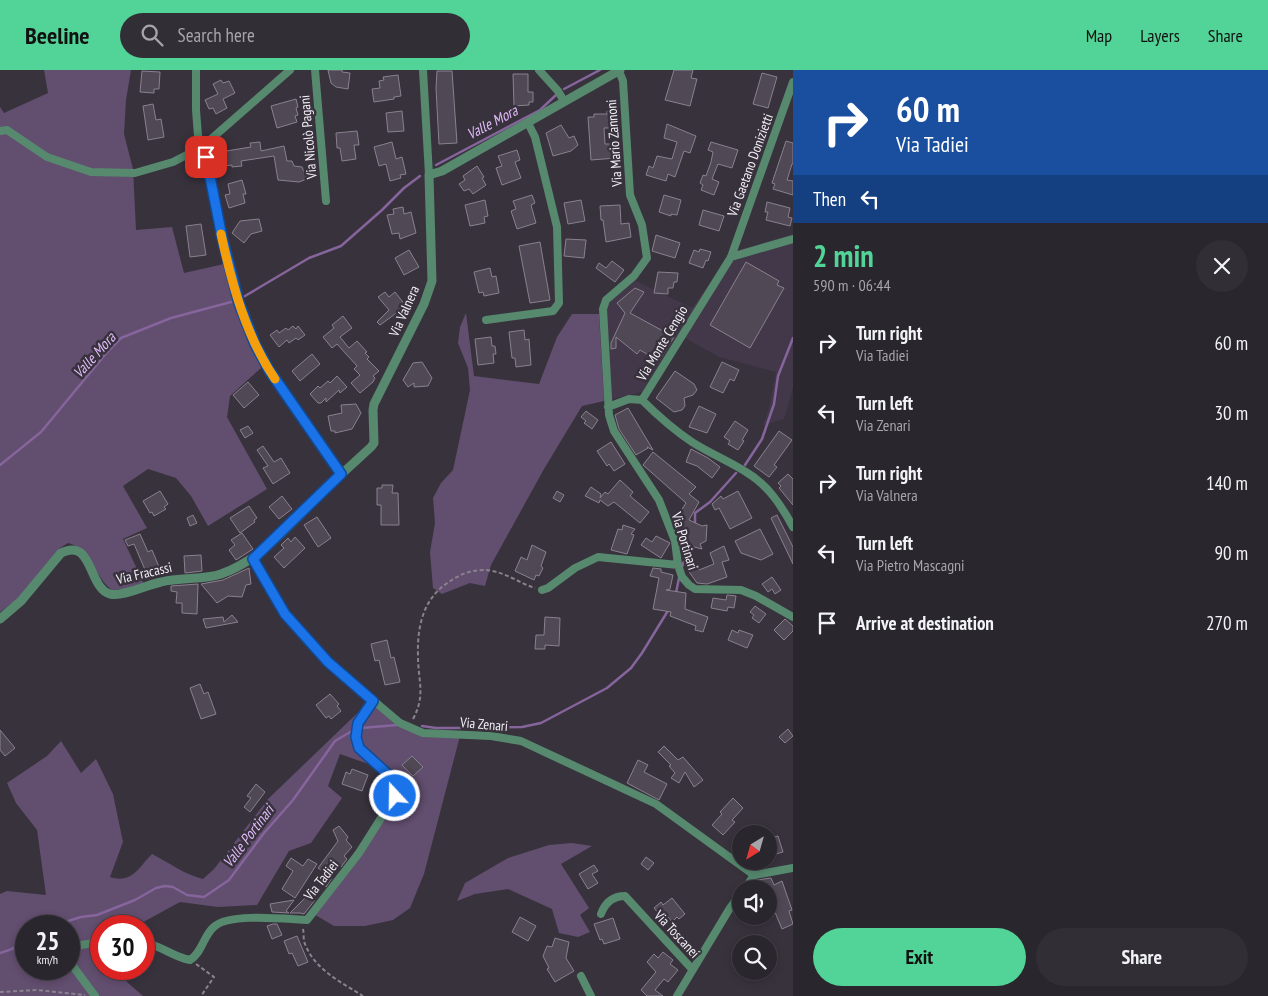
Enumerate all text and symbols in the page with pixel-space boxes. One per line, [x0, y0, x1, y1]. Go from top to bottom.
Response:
search box [120, 13, 470, 58]
text: Beeline [25, 20, 90, 51]
icon: search [138, 21, 166, 49]
text: Search here [178, 23, 255, 47]
text: Map [1086, 24, 1112, 47]
text: Layers [1140, 24, 1180, 47]
text: Share [1208, 24, 1243, 47]
text: 60 m [896, 86, 960, 132]
icon: right [813, 90, 878, 155]
street label: Via Nicolò Pagani [295, 94, 321, 181]
street label: Via Mario Zannoni [602, 99, 626, 188]
water label: Valle Mora [463, 100, 522, 143]
street label: Via Gaetano Donizietti [723, 111, 777, 220]
text: Via Tadiei [896, 130, 969, 158]
pin [185, 136, 227, 178]
icon: arrive [192, 143, 220, 171]
icon: left [856, 185, 884, 213]
text: Then [813, 187, 846, 211]
text: 2 min [813, 236, 874, 275]
button: close [1196, 240, 1248, 292]
text: 590 m · 06:44 [813, 275, 891, 295]
street label: Via Valnera [384, 283, 423, 340]
street label: Via Monte Cengio [632, 302, 692, 385]
text: Turn right [856, 321, 922, 345]
water label: Valle Mora [69, 328, 120, 382]
icon: right [813, 329, 841, 357]
text: 60 m [1215, 331, 1248, 355]
text: Via Tadiei [856, 345, 909, 365]
text: Turn left [856, 391, 913, 415]
icon: left [813, 399, 841, 427]
text: 30 m [1215, 401, 1248, 425]
text: Via Zenari [856, 415, 911, 435]
text: Turn right [856, 461, 922, 485]
icon: right [813, 469, 841, 497]
text: 140 m [1206, 471, 1248, 495]
text: Via Valnera [856, 485, 918, 505]
street label: Via Portinari [667, 509, 702, 572]
text: Turn left [856, 531, 913, 555]
icon: left [813, 539, 841, 567]
text: 90 m [1215, 541, 1248, 565]
text: Via Pietro Mascagni [856, 555, 965, 575]
street label: Via Fracassi [114, 558, 174, 588]
icon: arrive [813, 609, 841, 637]
text: Arrive at destination [856, 611, 994, 635]
text: 270 m [1206, 611, 1248, 635]
street label: Via Zenari [458, 713, 509, 735]
position arrow [368, 769, 420, 821]
water label: Valle Portinari [218, 800, 279, 871]
north arrow [732, 825, 778, 870]
map controls [732, 825, 777, 980]
street label: Via Tadiei [299, 856, 342, 905]
button: sound [732, 880, 777, 925]
street label: Via Toscanei [650, 906, 704, 962]
speed limit sign: 30 [90, 915, 155, 980]
text: 25 [36, 925, 59, 957]
button: Exit [813, 928, 1026, 986]
button: Share [1036, 928, 1248, 986]
button: search [732, 935, 777, 980]
text: km/h [37, 952, 58, 967]

